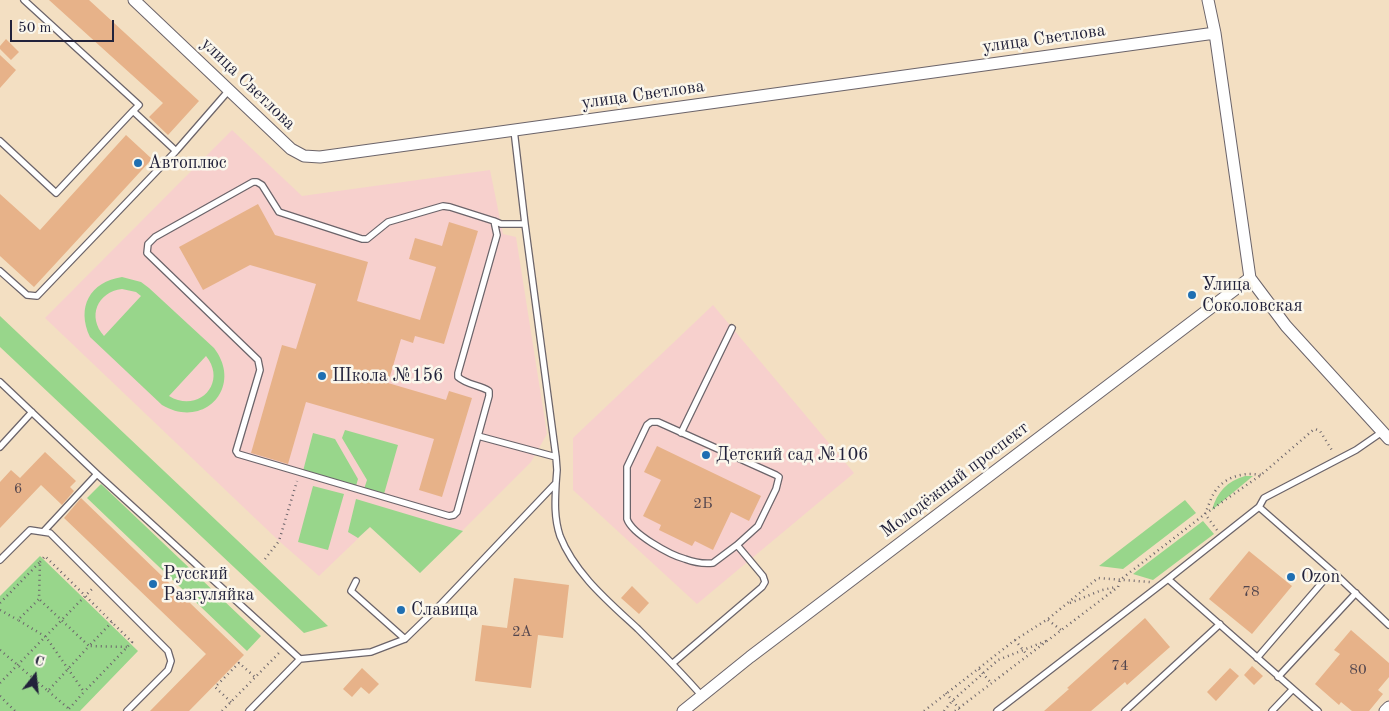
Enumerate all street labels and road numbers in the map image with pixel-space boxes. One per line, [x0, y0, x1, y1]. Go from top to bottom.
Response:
street label: улица Светлова [981, 20, 1107, 58]
street label: улица Светлова [196, 33, 300, 135]
street label: улица Светлова [580, 76, 706, 114]
street label: Молодёжный проспект [877, 417, 1033, 543]

